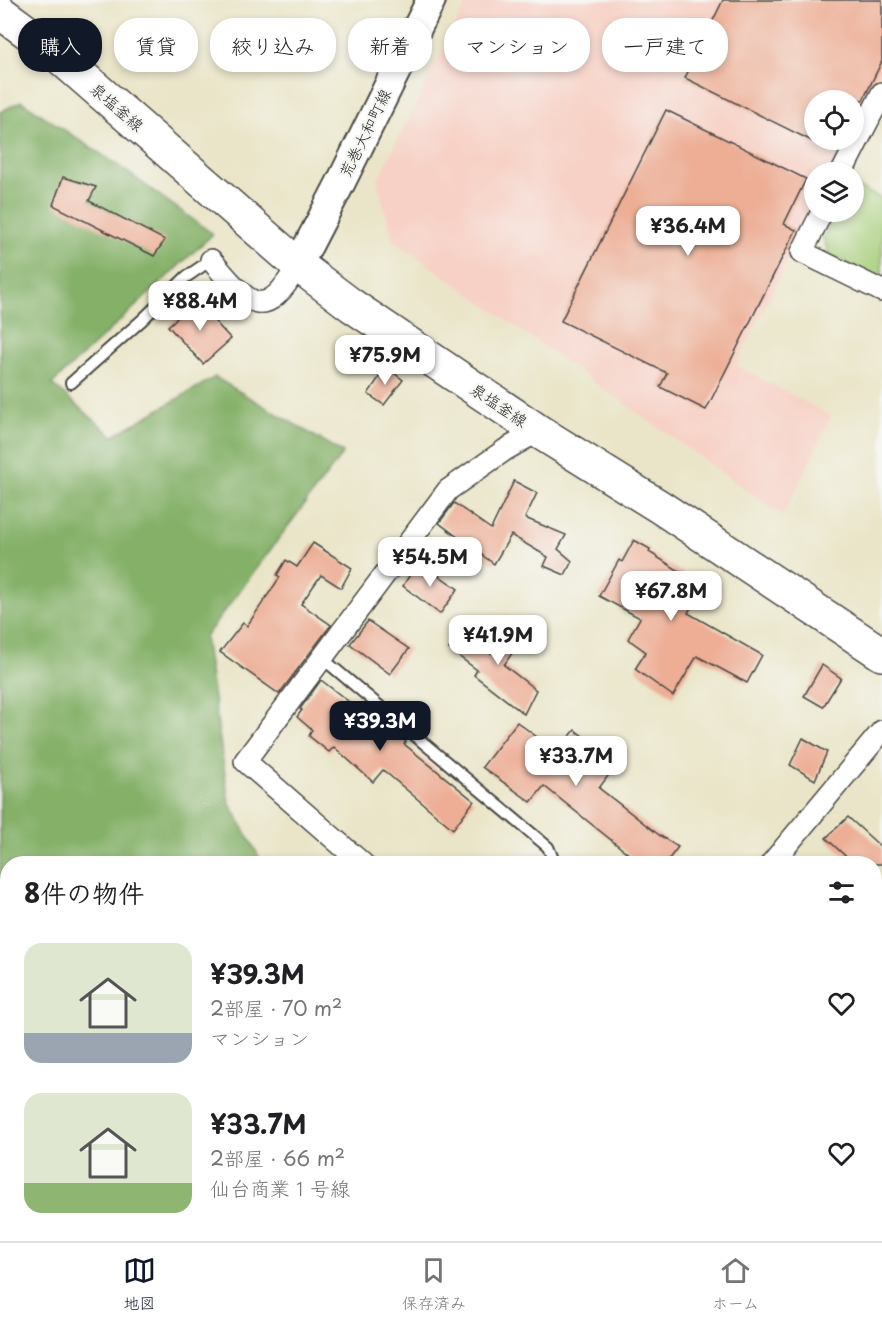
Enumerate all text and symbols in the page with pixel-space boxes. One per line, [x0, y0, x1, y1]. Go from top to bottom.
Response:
chip: 購入 [18, 18, 102, 72]
chip: 賃貸 [114, 18, 198, 72]
chip: 絞り込み [210, 18, 336, 72]
chip: 新着 [348, 18, 432, 72]
chip: マンション [444, 18, 590, 72]
chip: 一戸建て [602, 18, 728, 72]
street label: 泉塩釜線 [86, 76, 150, 136]
street label: 荒巻大和町線 [332, 84, 396, 181]
map controls [804, 90, 864, 222]
button: locate [804, 90, 864, 150]
button: layers [804, 162, 864, 222]
pin: ¥36.4M [639, 206, 737, 257]
text: ¥36.4M [650, 210, 726, 240]
pin: ¥88.4M [151, 281, 249, 332]
text: ¥88.4M [162, 285, 238, 315]
pin: ¥75.9M [336, 335, 434, 386]
text: ¥75.9M [349, 339, 421, 369]
street label: 泉塩釜線 [466, 376, 533, 432]
pin: ¥54.5M [381, 537, 479, 588]
text: ¥54.5M [392, 541, 468, 571]
pin: ¥67.8M [622, 571, 720, 622]
text: ¥67.8M [635, 575, 707, 605]
pin: ¥41.9M [449, 615, 547, 666]
text: ¥41.9M [463, 619, 533, 649]
pin: ¥39.3M [331, 701, 429, 752]
text: ¥39.3M [344, 705, 416, 735]
pin: ¥33.7M [527, 736, 625, 787]
text: ¥33.7M [539, 740, 613, 770]
text: 8件の物件 [24, 873, 144, 912]
icon: filters [825, 876, 858, 909]
text: ¥39.3M [210, 954, 305, 993]
icon: home [72, 967, 144, 1039]
icon: heart [825, 987, 858, 1020]
text: 2部屋 · 70 m² [210, 993, 342, 1023]
text: マンション [210, 1023, 309, 1053]
text: ¥33.7M [210, 1104, 306, 1143]
icon: home [72, 1117, 144, 1189]
icon: heart [825, 1137, 858, 1170]
text: 2部屋 · 66 m² [210, 1143, 345, 1173]
text: 仙台商業１号線 [210, 1173, 350, 1203]
tab: 地図 [123, 1254, 156, 1314]
tab: 保存済み [402, 1254, 466, 1314]
tab: ホーム [712, 1254, 759, 1314]

